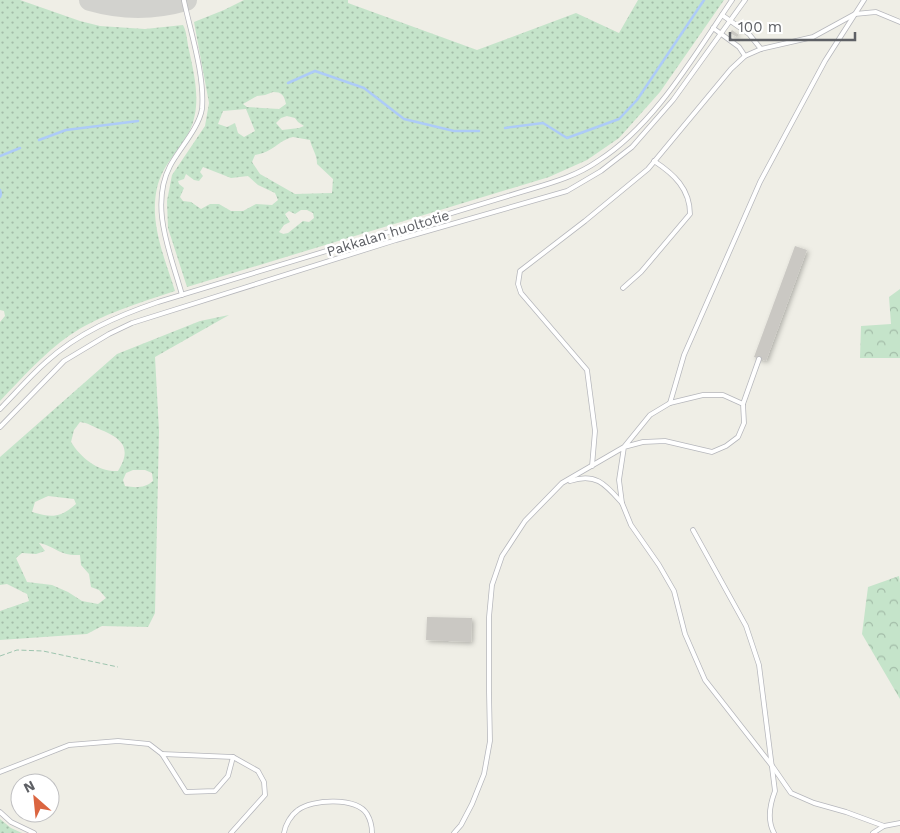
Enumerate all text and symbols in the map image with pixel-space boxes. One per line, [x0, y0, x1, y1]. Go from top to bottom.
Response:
scale bar [730, 10, 855, 42]
text: 100 m [738, 18, 782, 36]
street label: Pakkalan huoltotie [325, 207, 451, 259]
north arrow [10, 773, 60, 823]
text: N [21, 777, 37, 796]

